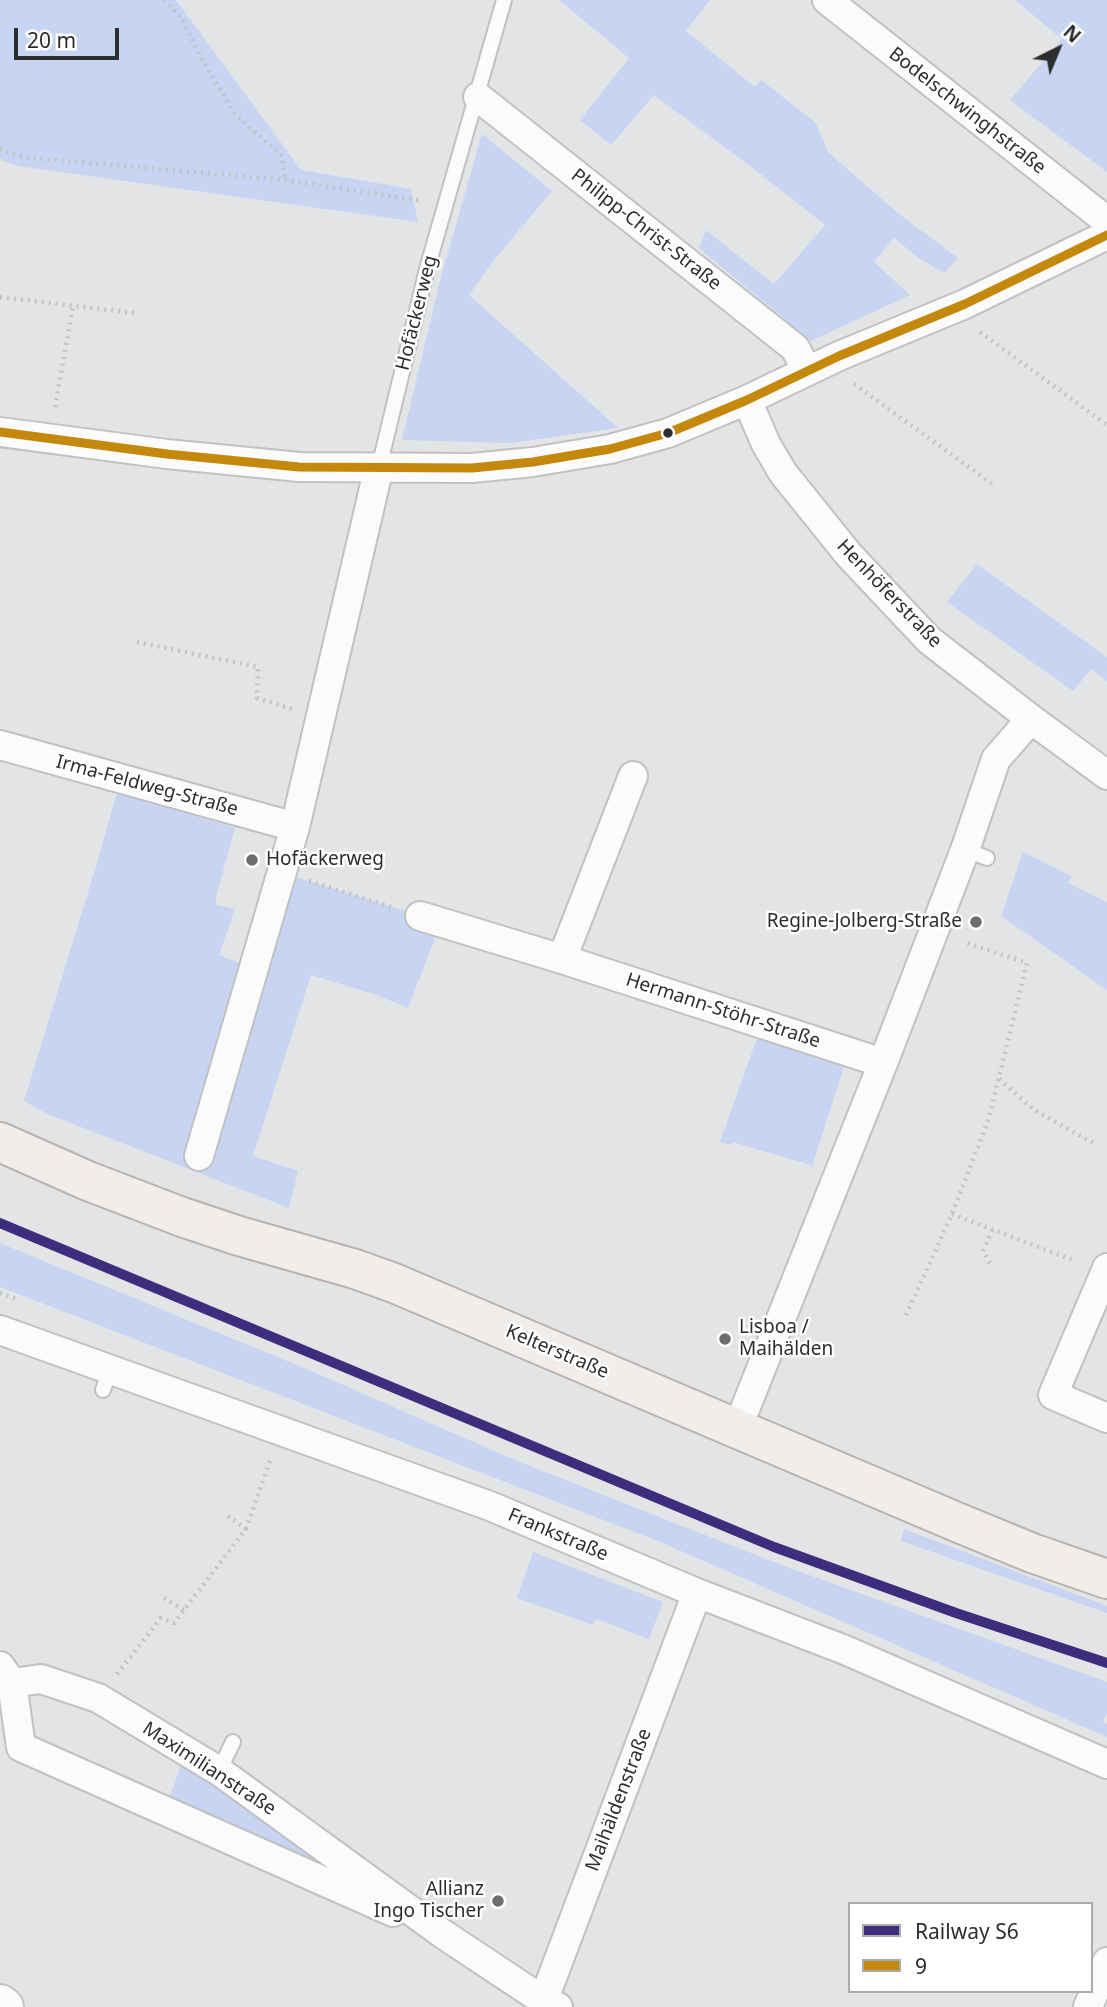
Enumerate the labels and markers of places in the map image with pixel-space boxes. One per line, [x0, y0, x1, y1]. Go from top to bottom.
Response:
unlabelled marker [661, 426, 675, 440]
place label: Hofäckerweg [266, 849, 384, 871]
marker: Hofäckerweg [244, 852, 260, 868]
place label: Regine-Jolberg-Straße [767, 911, 962, 933]
marker: Regine-Jolberg-Straße [968, 914, 984, 930]
place label: Lisboa / Maihälden [739, 1317, 833, 1361]
marker: Lisboa / Maihälden [717, 1331, 733, 1347]
place label: Allianz Ingo Tischer [374, 1879, 484, 1923]
marker: Allianz Ingo Tischer [490, 1893, 506, 1909]

